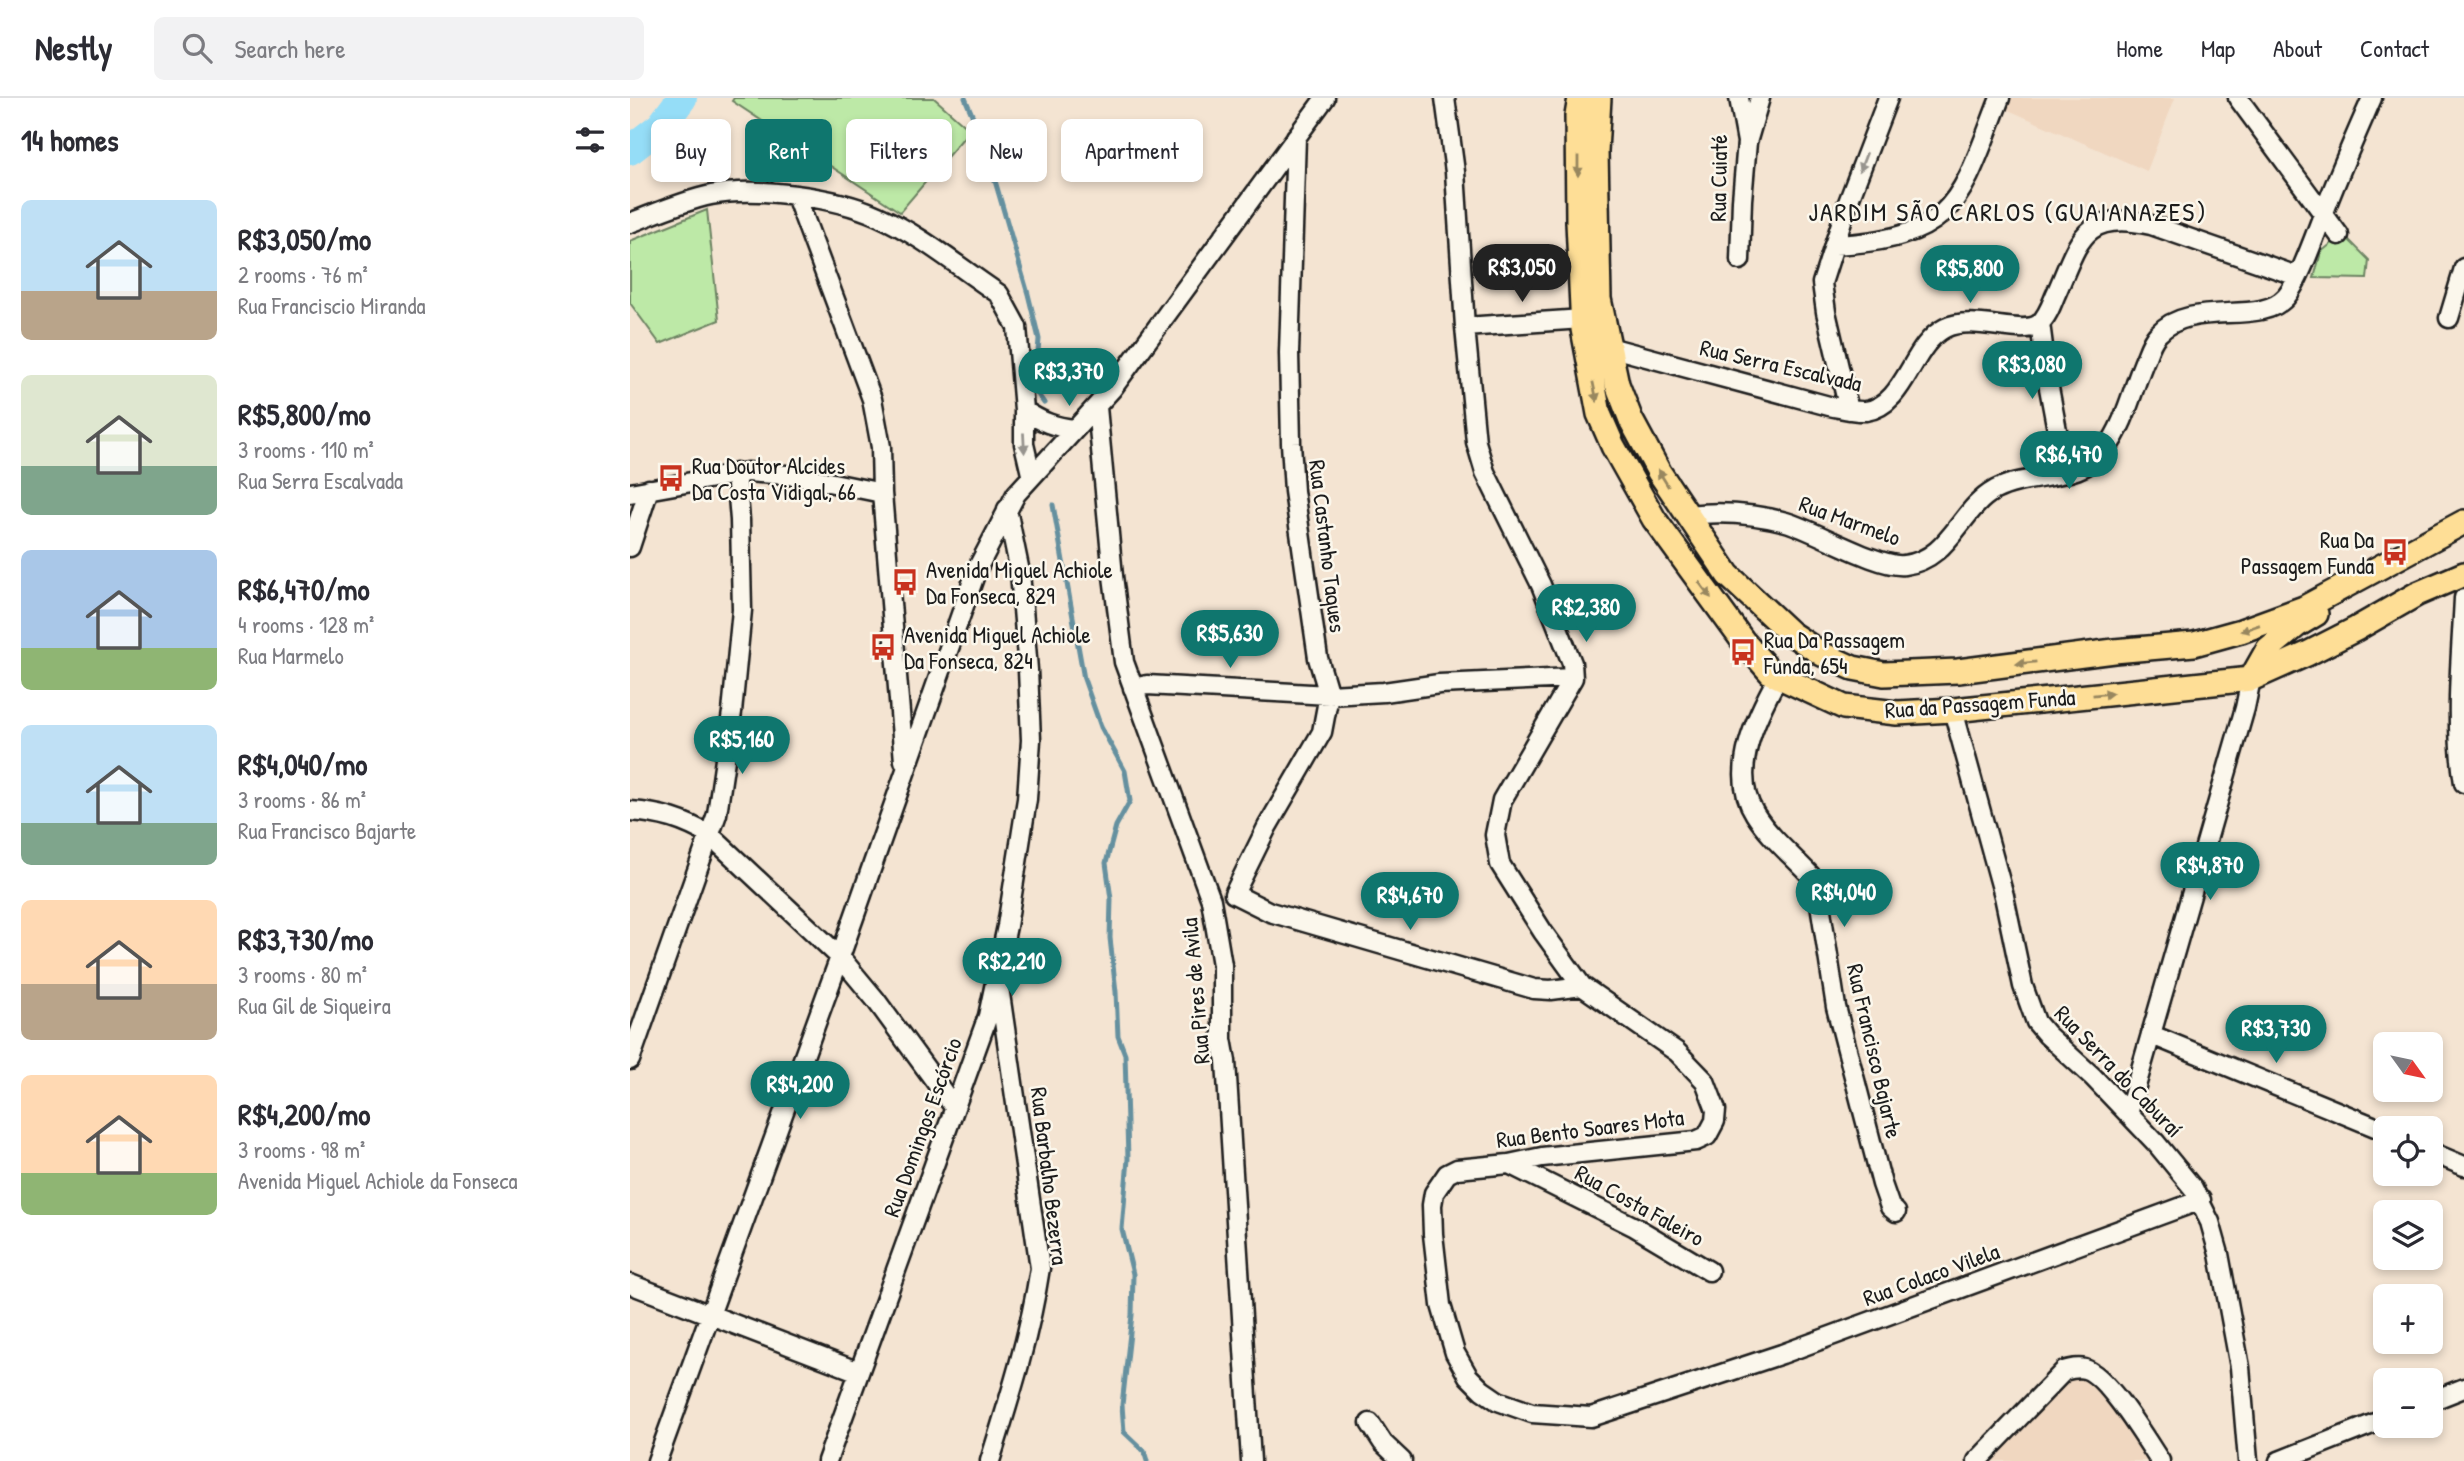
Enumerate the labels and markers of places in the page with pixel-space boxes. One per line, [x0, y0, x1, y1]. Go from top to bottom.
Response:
pin: R$3,050 [1457, 244, 1587, 304]
pin: R$5,800 [1905, 246, 2035, 305]
pin: R$3,080 [1967, 342, 2097, 401]
pin: R$3,370 [1004, 348, 1134, 408]
pin: R$6,470 [2004, 432, 2134, 491]
place label: Rua Doutor Alcides Da Costa Vidigal, 66 [692, 450, 856, 507]
bus stop icon: Rua Doutor Alcides Da Costa Vidigal, 66 [656, 463, 686, 493]
place label: Rua Da Passagem Funda [2241, 524, 2374, 581]
bus stop icon: Rua Da Passagem Funda [2380, 537, 2410, 567]
place label: Avenida Miguel Achiole Da Fonseca, 829 [926, 554, 1113, 611]
bus stop icon: Avenida Miguel Achiole Da Fonseca, 829 [890, 567, 920, 597]
pin: R$2,380 [1521, 584, 1651, 644]
pin: R$5,630 [1165, 610, 1295, 670]
place label: Avenida Miguel Achiole Da Fonseca, 824 [904, 619, 1091, 676]
place label: Rua Da Passagem Funda, 654 [1763, 624, 1905, 681]
bus stop icon: Avenida Miguel Achiole Da Fonseca, 824 [868, 632, 898, 662]
bus stop icon: Rua Da Passagem Funda, 654 [1728, 637, 1758, 667]
pin: R$5,160 [677, 716, 807, 776]
pin: R$4,870 [2145, 842, 2275, 902]
pin: R$4,040 [1779, 870, 1909, 929]
pin: R$4,670 [1345, 872, 1475, 932]
pin: R$2,210 [947, 939, 1077, 998]
pin: R$3,730 [2211, 1006, 2341, 1065]
pin: R$4,200 [735, 1062, 865, 1121]

